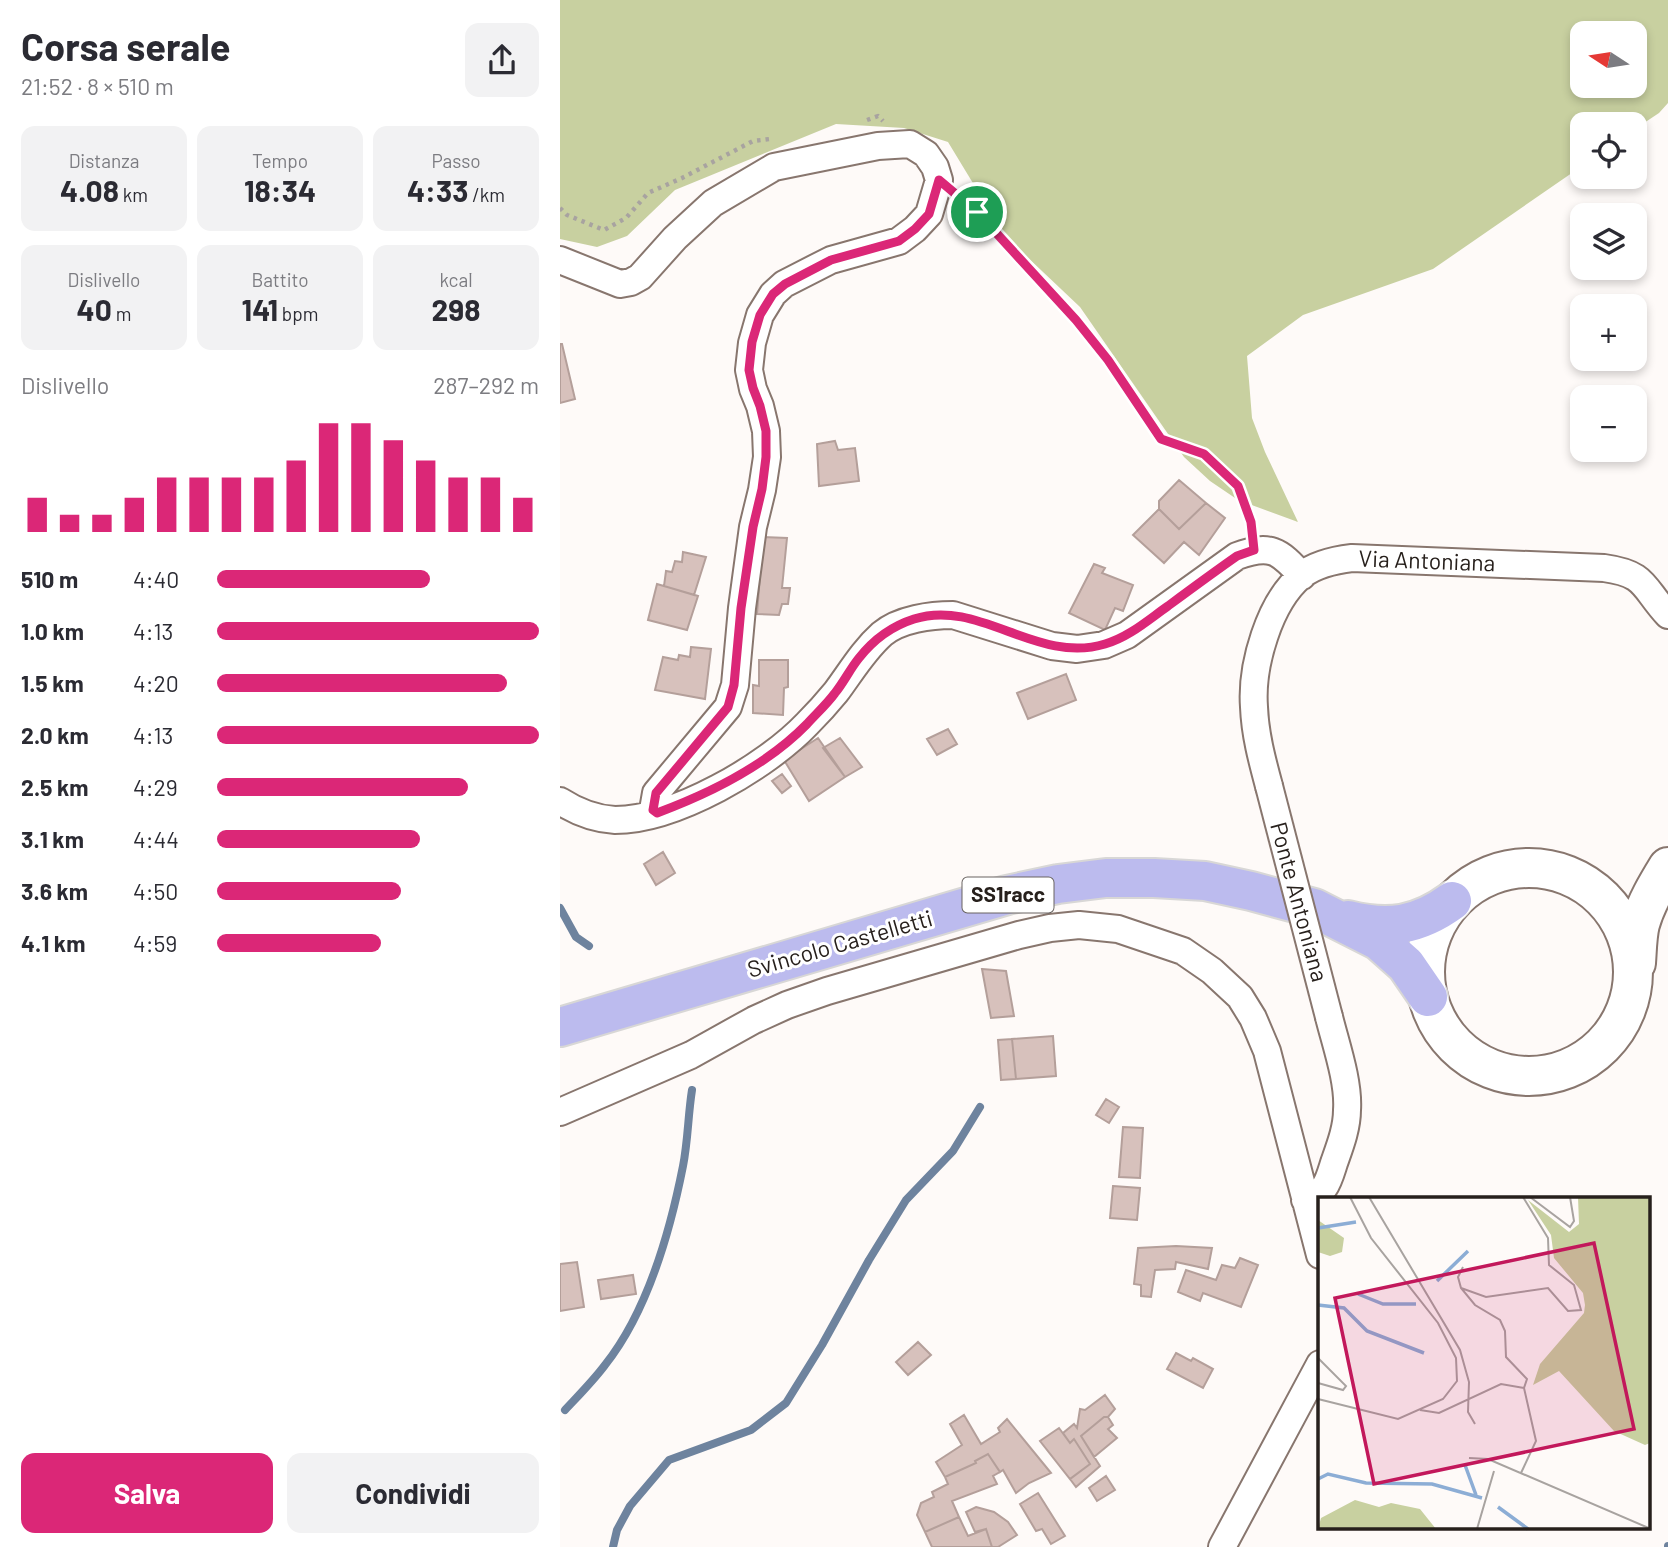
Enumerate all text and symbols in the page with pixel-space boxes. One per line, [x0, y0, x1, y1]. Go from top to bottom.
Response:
north arrow [1570, 21, 1647, 98]
map controls [1570, 21, 1647, 462]
text: Corsa serale [21, 23, 230, 69]
button: share [465, 23, 539, 97]
text: 21:52 · 8 × 510 m [21, 72, 174, 100]
button: locate [1570, 112, 1647, 189]
text: Distanza [69, 149, 139, 172]
text: Tempo [252, 149, 308, 172]
text: Passo [431, 149, 481, 172]
text: 4.08 [60, 172, 119, 208]
text: 18:34 [244, 172, 316, 208]
text: 4:33 [407, 172, 468, 208]
pin [947, 182, 1007, 242]
text: km [119, 183, 148, 206]
text: /km [468, 183, 505, 206]
icon: arrive [958, 193, 996, 231]
button: layers [1570, 203, 1647, 280]
text: Dislivello [68, 268, 140, 291]
text: Battito [251, 268, 309, 291]
text: kcal [439, 268, 473, 291]
text: 40 [77, 291, 112, 327]
text: 141 [242, 291, 278, 327]
text: 298 [432, 291, 480, 327]
button: + [1570, 294, 1647, 371]
text: m [112, 302, 131, 325]
text: bpm [278, 302, 318, 325]
text: Dislivello [21, 371, 109, 399]
text: 287–292 m [433, 371, 539, 399]
button: − [1570, 385, 1647, 462]
street label: Via Antoniana [1358, 544, 1496, 576]
text: 510 m [21, 565, 78, 593]
text: 4:40 [133, 565, 179, 593]
text: 1.0 km [21, 617, 84, 645]
text: 4:13 [133, 617, 173, 645]
text: 1.5 km [21, 669, 84, 697]
text: 4:20 [133, 669, 179, 697]
text: 2.0 km [21, 721, 89, 749]
text: 4:13 [133, 721, 173, 749]
text: 2.5 km [21, 773, 89, 801]
text: 4:29 [133, 773, 178, 801]
street label: Ponte Antoniana [1265, 819, 1335, 985]
text: 3.1 km [21, 825, 84, 853]
text: 4:44 [133, 825, 179, 853]
text: 3.6 km [21, 877, 88, 905]
text: 4:50 [133, 877, 178, 905]
road number: SS1racc [962, 878, 1054, 912]
street label: Svincolo Castelletti [744, 903, 936, 983]
text: 4.1 km [21, 929, 85, 957]
text: 4:59 [133, 929, 177, 957]
inset map [1318, 1197, 1650, 1530]
button: Salva [21, 1453, 273, 1533]
button: Condividi [287, 1453, 539, 1533]

